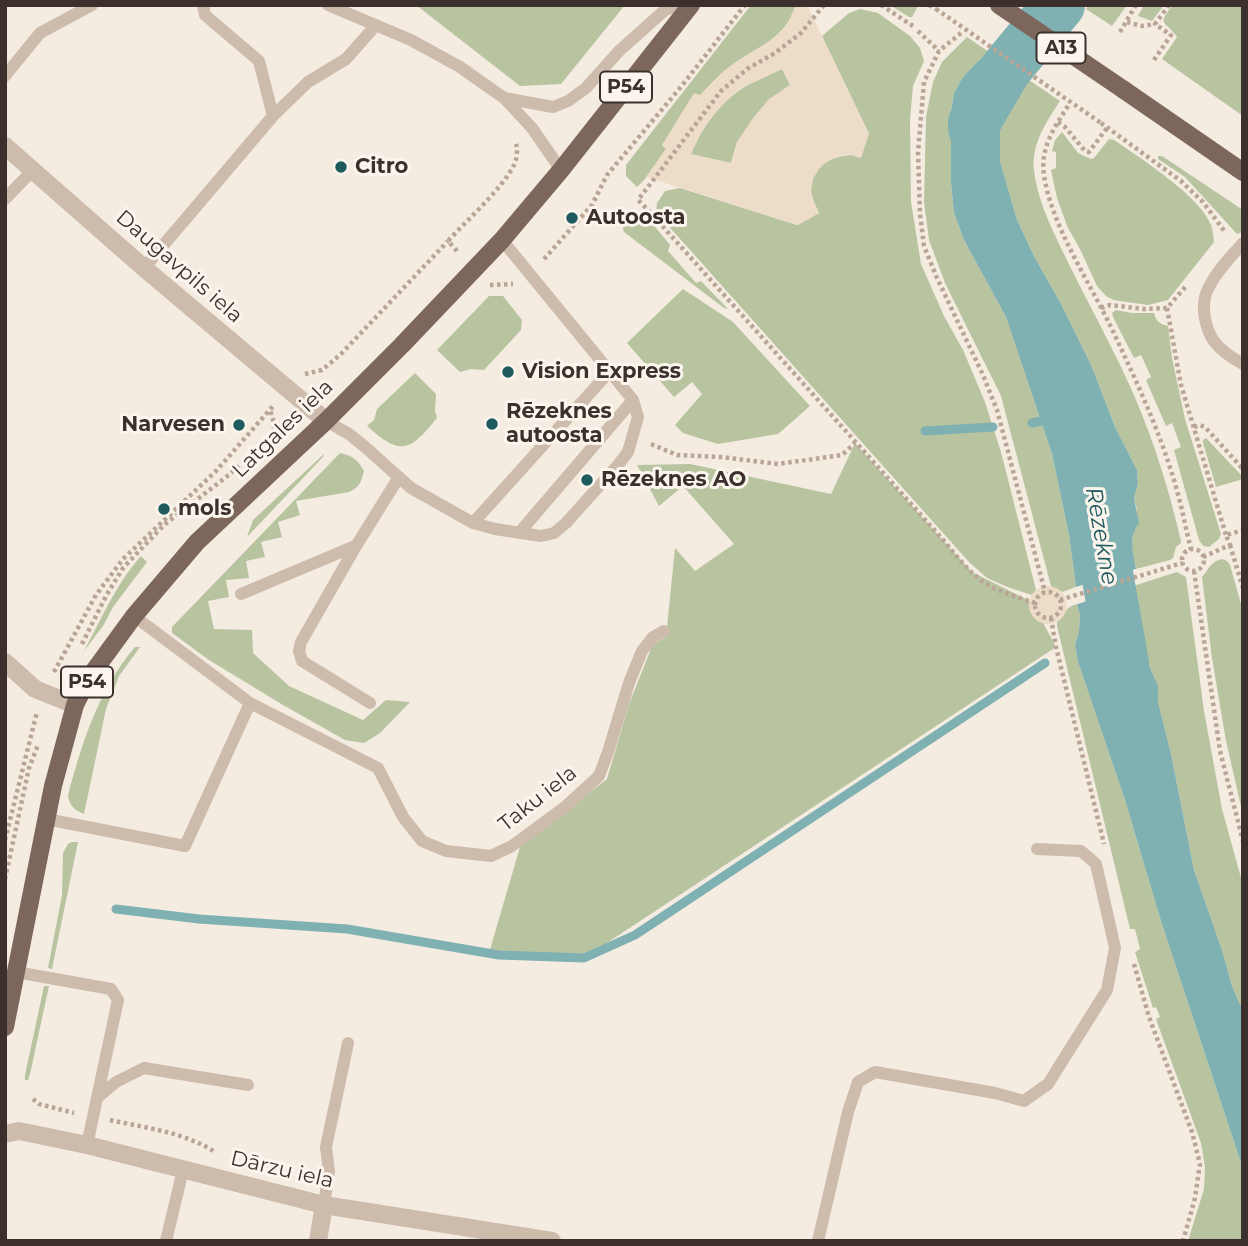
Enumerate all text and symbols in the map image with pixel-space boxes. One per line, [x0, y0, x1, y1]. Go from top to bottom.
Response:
road number: A13 [1036, 32, 1086, 64]
road number: P54 [600, 72, 652, 102]
place label: Citro [355, 154, 408, 180]
marker: Citro [333, 159, 349, 175]
street label: Daugavpils iela [111, 205, 247, 329]
place label: Autoosta [586, 205, 685, 231]
marker: Autoosta [564, 210, 580, 226]
place label: Vision Express [522, 359, 681, 385]
marker: Vision Express [500, 364, 516, 380]
street label: Latgales iela [227, 375, 339, 483]
place label: Rēzeknes autoosta [506, 399, 612, 449]
place label: Narvesen [121, 412, 225, 438]
marker: Rēzeknes autoosta [484, 416, 500, 432]
marker: Narvesen [231, 417, 247, 433]
place label: Rēzeknes AO [601, 467, 746, 493]
marker: Rēzeknes AO [579, 472, 595, 488]
water label: Rēzekne [1079, 485, 1123, 587]
place label: mols [178, 496, 231, 522]
marker: mols [156, 501, 172, 517]
road number: P54 [61, 666, 113, 698]
street label: Taku iela [494, 761, 582, 837]
street label: Dārzu iela [228, 1146, 336, 1194]

